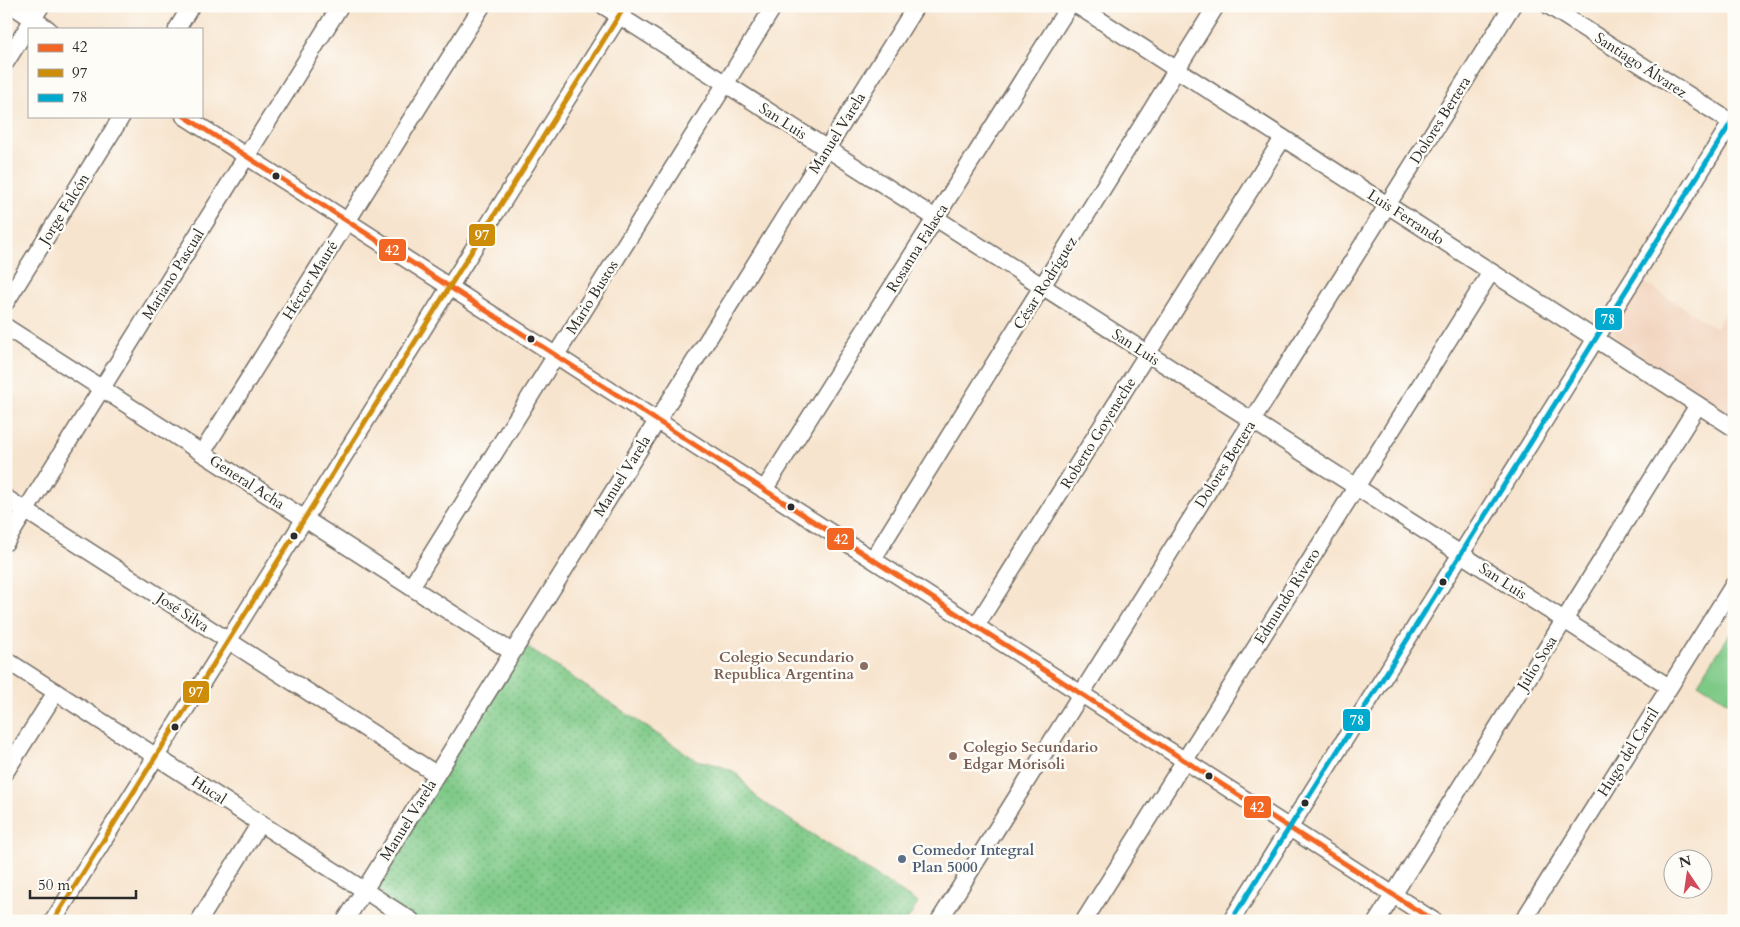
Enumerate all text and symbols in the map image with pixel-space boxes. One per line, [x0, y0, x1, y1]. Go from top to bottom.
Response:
legend [28, 28, 202, 118]
street label: Santiago Álvarez [1591, 28, 1691, 102]
text: 42 [72, 37, 88, 57]
text: 97 [72, 63, 88, 83]
street label: Dolores Bertera [1405, 72, 1475, 168]
text: 78 [72, 87, 87, 107]
street label: Manuel Varela [804, 88, 870, 177]
street label: San Luis [755, 98, 811, 144]
street label: Jorge Falcón [33, 169, 94, 250]
unlabelled marker [271, 171, 281, 181]
street label: Luis Ferrando [1364, 185, 1448, 249]
street label: Rosanna Falasca [882, 199, 953, 296]
line badge: 97 [468, 223, 496, 247]
street label: Mariano Pascual [137, 225, 209, 323]
text: 97 [475, 226, 489, 245]
street label: César Rodríguez [1009, 233, 1082, 333]
street label: Héctor Mauré [278, 237, 342, 323]
line badge: 42 [378, 238, 407, 262]
text: 42 [385, 241, 399, 260]
street label: Mario Bustos [561, 256, 623, 338]
line badge: 78 [1594, 307, 1623, 331]
text: 78 [1601, 310, 1615, 329]
street label: San Luis [1108, 324, 1164, 370]
unlabelled marker [526, 334, 536, 344]
street label: Roberto Goyeneche [1056, 373, 1140, 492]
street label: Dolores Bertera [1190, 416, 1260, 512]
street label: Manuel Varela [589, 431, 655, 520]
street label: General Acha [205, 450, 289, 514]
unlabelled marker [786, 502, 796, 512]
line badge: 42 [826, 527, 855, 551]
text: 42 [834, 530, 848, 549]
unlabelled marker [289, 531, 299, 541]
street label: Edmundo Rivero [1250, 544, 1324, 648]
street label: San Luis [1475, 558, 1531, 604]
unlabelled marker [1438, 577, 1448, 587]
street label: José Silva [151, 587, 213, 637]
street label: Julio Sosa [1511, 632, 1562, 696]
place label: Colegio Secundario Republica Argentina [714, 647, 855, 684]
marker: Colegio Secundario Republica Argentina [858, 660, 870, 672]
line badge: 97 [182, 680, 210, 704]
text: 97 [189, 683, 203, 702]
street label: Hugo del Carril [1593, 704, 1663, 800]
line badge: 78 [1342, 708, 1371, 732]
text: 78 [1350, 711, 1364, 730]
unlabelled marker [170, 722, 180, 732]
place label: Colegio Secundario Edgar Morisoli [963, 737, 1098, 774]
marker: Colegio Secundario Edgar Morisoli [947, 750, 959, 762]
street label: Hucal [188, 771, 230, 809]
unlabelled marker [1204, 771, 1214, 781]
street label: Manuel Varela [375, 775, 441, 864]
line badge: 42 [1243, 795, 1272, 819]
text: 42 [1250, 798, 1264, 817]
unlabelled marker [1300, 798, 1310, 808]
place label: Comedor Integral Plan 5000 [912, 840, 1035, 877]
north arrow [1662, 850, 1712, 900]
text: N [1677, 851, 1693, 872]
marker: Comedor Integral Plan 5000 [896, 853, 908, 865]
scale bar [30, 867, 136, 899]
text: 50 m [38, 875, 70, 895]

